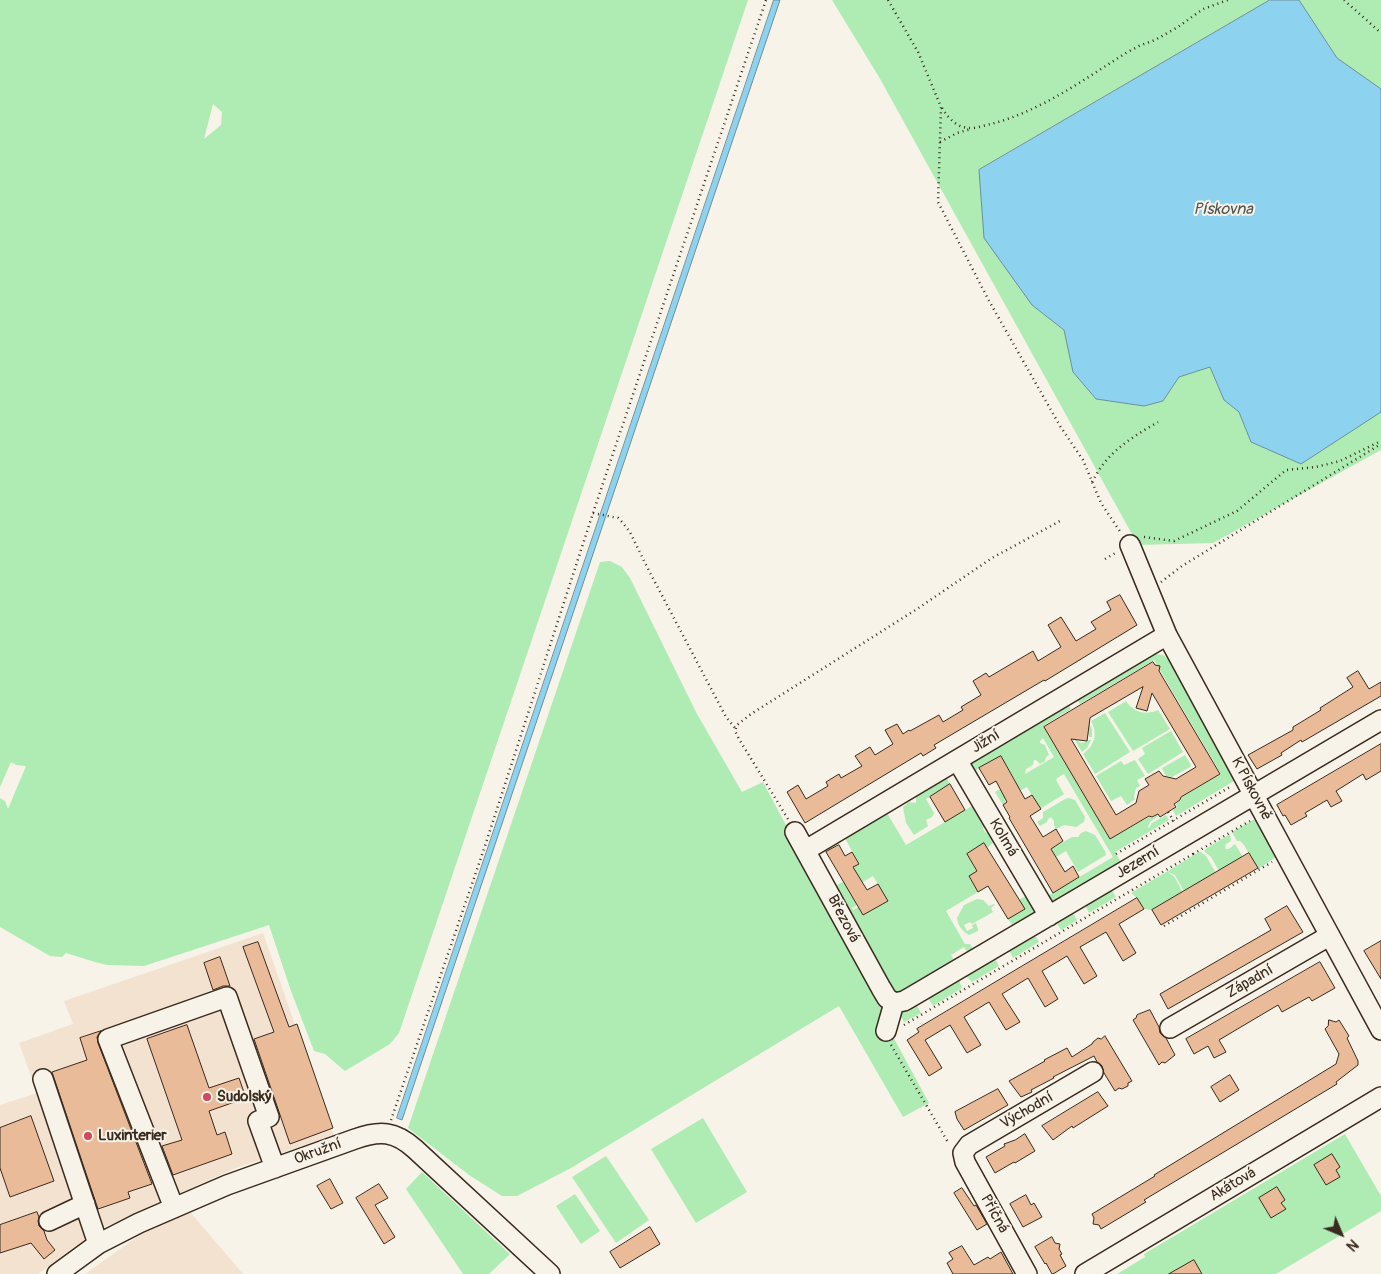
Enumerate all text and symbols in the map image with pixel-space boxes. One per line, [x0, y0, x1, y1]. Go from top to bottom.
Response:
water label: Pískovna [1193, 200, 1253, 220]
street label: Jižní [968, 726, 1004, 758]
street label: K Pískovně [1227, 754, 1275, 824]
street label: Kolmá [985, 816, 1021, 860]
street label: Jezerní [1113, 843, 1163, 883]
street label: Březová [823, 892, 863, 946]
street label: Západní [1223, 961, 1277, 1003]
place label: Sudolský [217, 1088, 271, 1106]
street label: Východní [997, 1089, 1057, 1133]
marker: Sudolský [201, 1091, 213, 1103]
place label: Luxinterier [98, 1127, 167, 1145]
marker: Luxinterier [82, 1130, 94, 1142]
street label: Okružní [292, 1135, 344, 1169]
street label: Akátová [1207, 1164, 1259, 1206]
street label: Příčná [976, 1191, 1012, 1237]
north arrow [1316, 1209, 1366, 1259]
text: N [1343, 1236, 1361, 1254]

